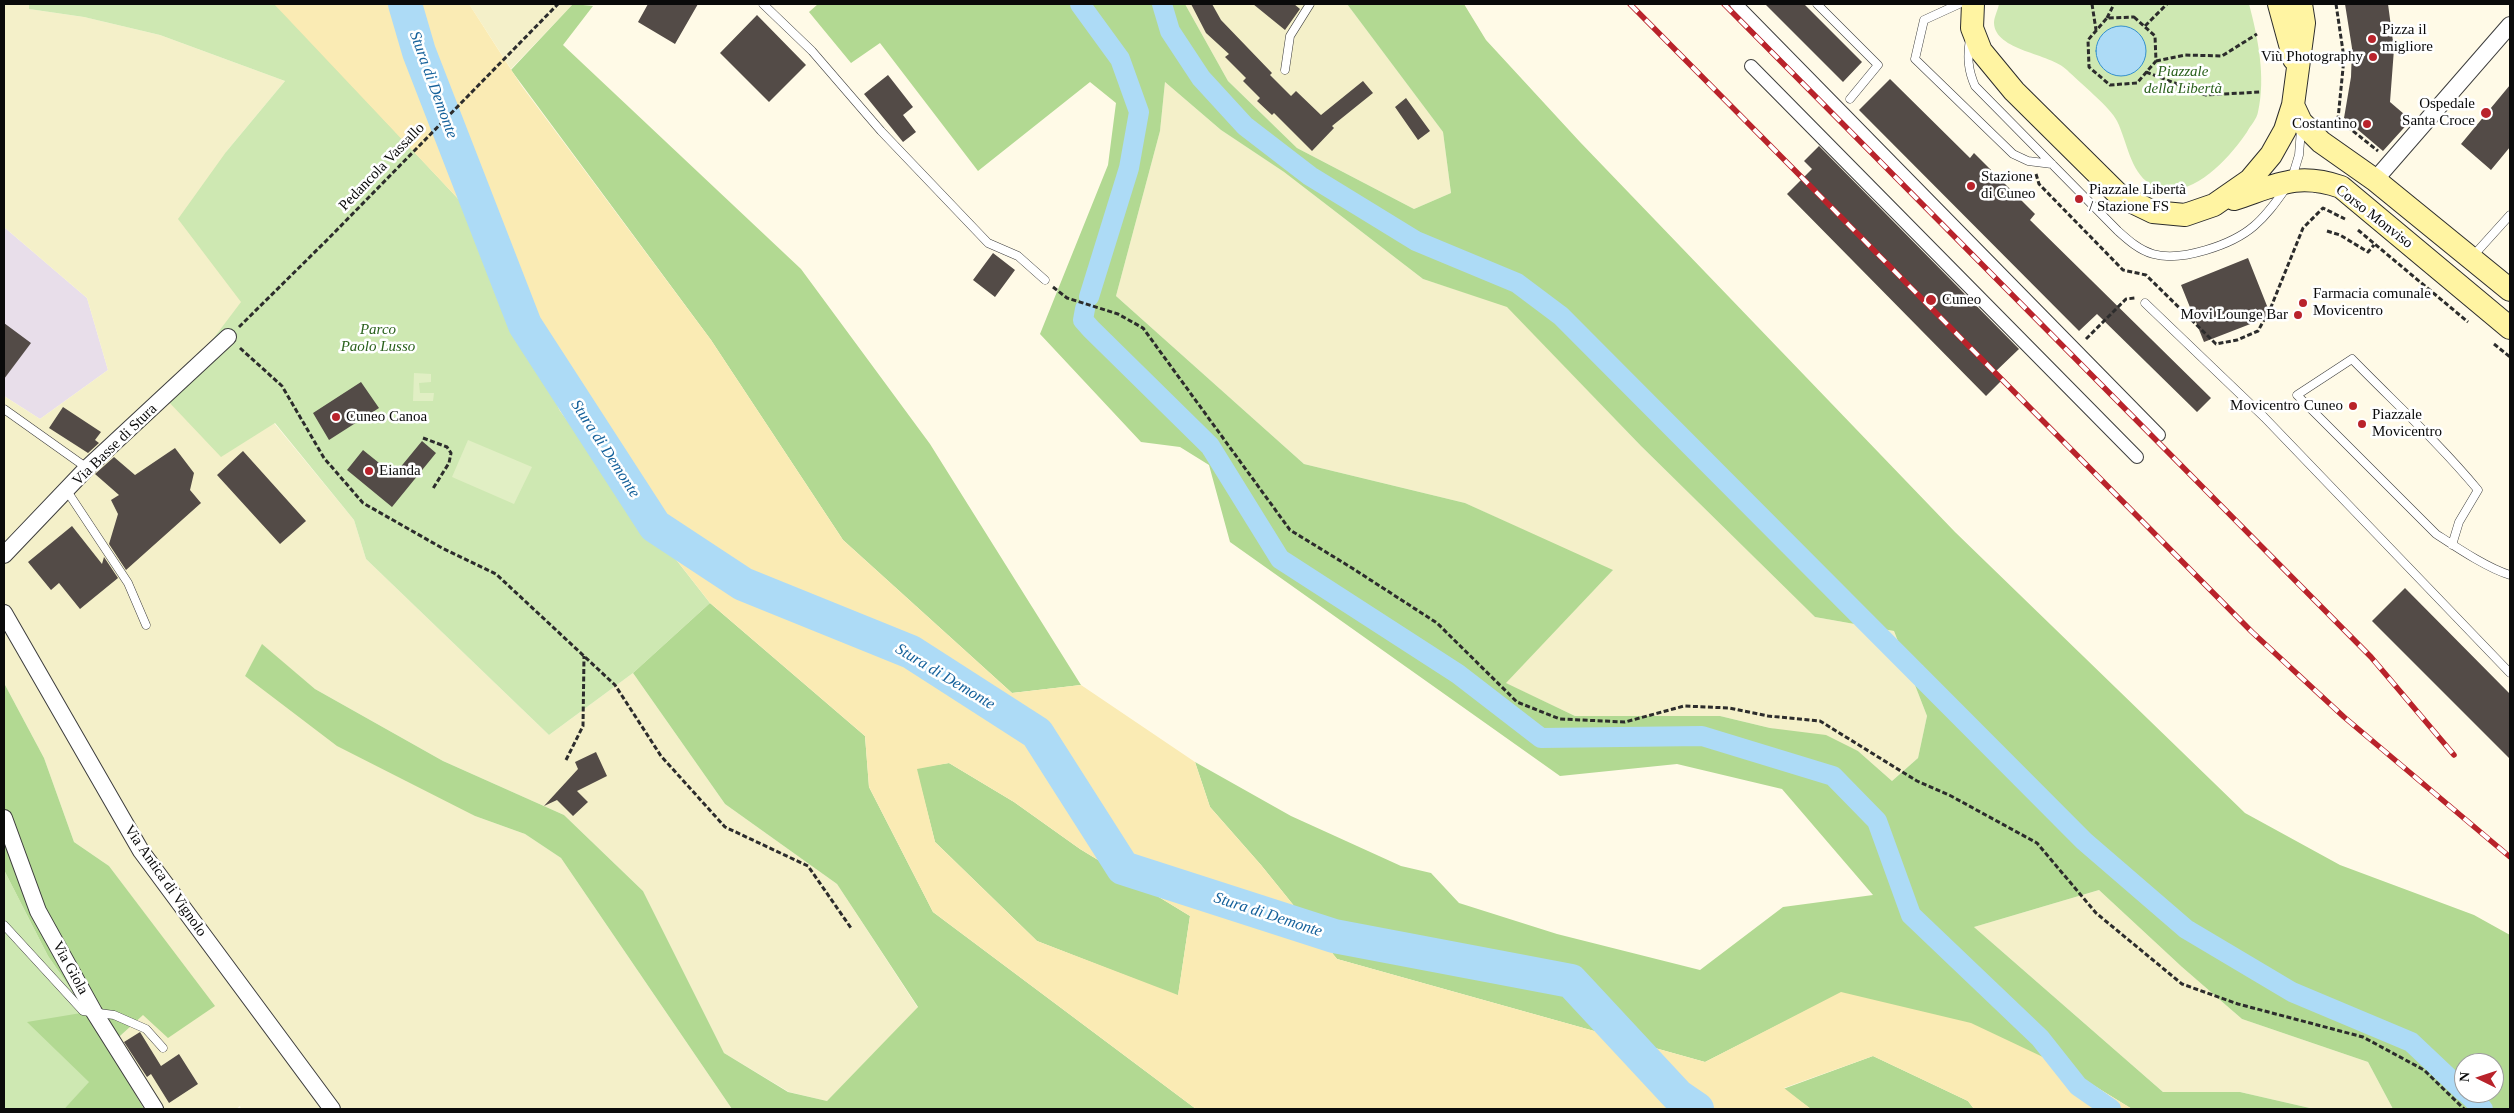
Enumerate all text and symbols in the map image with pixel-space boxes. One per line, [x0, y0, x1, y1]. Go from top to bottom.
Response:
place label: Pizza il migliore [2382, 21, 2433, 56]
water label: Stura di Demonte [405, 29, 461, 141]
marker: Pizza il migliore [2366, 33, 2378, 45]
place label: Viù Photography [2261, 48, 2363, 66]
marker: Viù Photography [2367, 51, 2379, 63]
park label: Piazzale della Libertà [2144, 63, 2222, 98]
place label: Ospedale Santa Croce [2402, 95, 2475, 130]
marker: Ospedale Santa Croce [2479, 106, 2493, 120]
place label: Costantino [2292, 115, 2357, 133]
marker: Costantino [2361, 118, 2373, 130]
street label: Pedancola Vassallo [335, 119, 429, 215]
place label: Stazione di Cuneo [1981, 168, 2036, 203]
marker: Stazione di Cuneo [1965, 180, 1977, 192]
place label: Piazzale Libertà / Stazione FS [2089, 181, 2186, 216]
street label: Corso Monviso [2332, 181, 2416, 253]
marker: Piazzale Libertà / Stazione FS [2073, 193, 2085, 205]
place label: Farmacia comunale Movicentro [2313, 285, 2431, 320]
place label: Cuneo [1942, 291, 1981, 309]
marker: Cuneo [1924, 293, 1938, 307]
marker: Farmacia comunale Movicentro [2297, 297, 2309, 309]
place label: Movi Lounge Bar [2181, 306, 2288, 324]
marker: Movi Lounge Bar [2292, 309, 2304, 321]
park label: Parco Paolo Lusso [341, 321, 415, 356]
water label: Stura di Demonte [566, 396, 644, 502]
place label: Movicentro Cuneo [2230, 397, 2343, 415]
street label: Via Basse di Stura [69, 400, 161, 490]
marker: Movicentro Cuneo [2347, 400, 2359, 412]
place label: Piazzale Movicentro [2372, 406, 2442, 441]
place label: Cuneo Canoa [346, 408, 427, 426]
marker: Cuneo Canoa [330, 411, 342, 423]
marker: Piazzale Movicentro [2356, 418, 2368, 430]
place label: Eianda [379, 462, 421, 480]
marker: Eianda [363, 465, 375, 477]
water label: Stura di Demonte [892, 640, 998, 714]
street label: Via Antica di Vignolo [120, 822, 210, 940]
water label: Stura di Demonte [1211, 888, 1325, 942]
street label: Via Giola [48, 938, 92, 998]
north arrow [2454, 1053, 2504, 1103]
text: N [2457, 1071, 2472, 1083]

